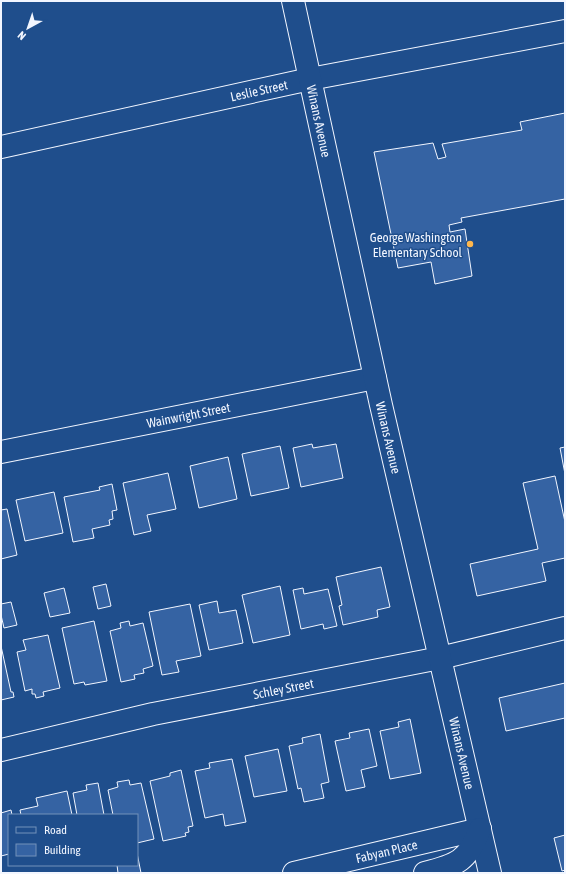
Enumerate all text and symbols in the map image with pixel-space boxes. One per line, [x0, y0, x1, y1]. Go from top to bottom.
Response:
north arrow [8, 8, 48, 48]
text: N [15, 29, 28, 42]
street label: Leslie Street [229, 77, 289, 104]
street label: Winans Avenue [304, 84, 334, 159]
place label: George Washington Elementary School [370, 230, 463, 260]
marker: George Washington Elementary School [465, 239, 475, 249]
street label: Wainwright Street [145, 399, 232, 431]
street label: Winans Avenue [373, 400, 404, 475]
street label: Schley Street [252, 675, 315, 702]
street label: Winans Avenue [446, 716, 478, 791]
legend [8, 814, 138, 866]
text: Road [44, 823, 67, 837]
street label: Fabyan Place [354, 837, 419, 866]
text: Building [44, 843, 82, 857]

